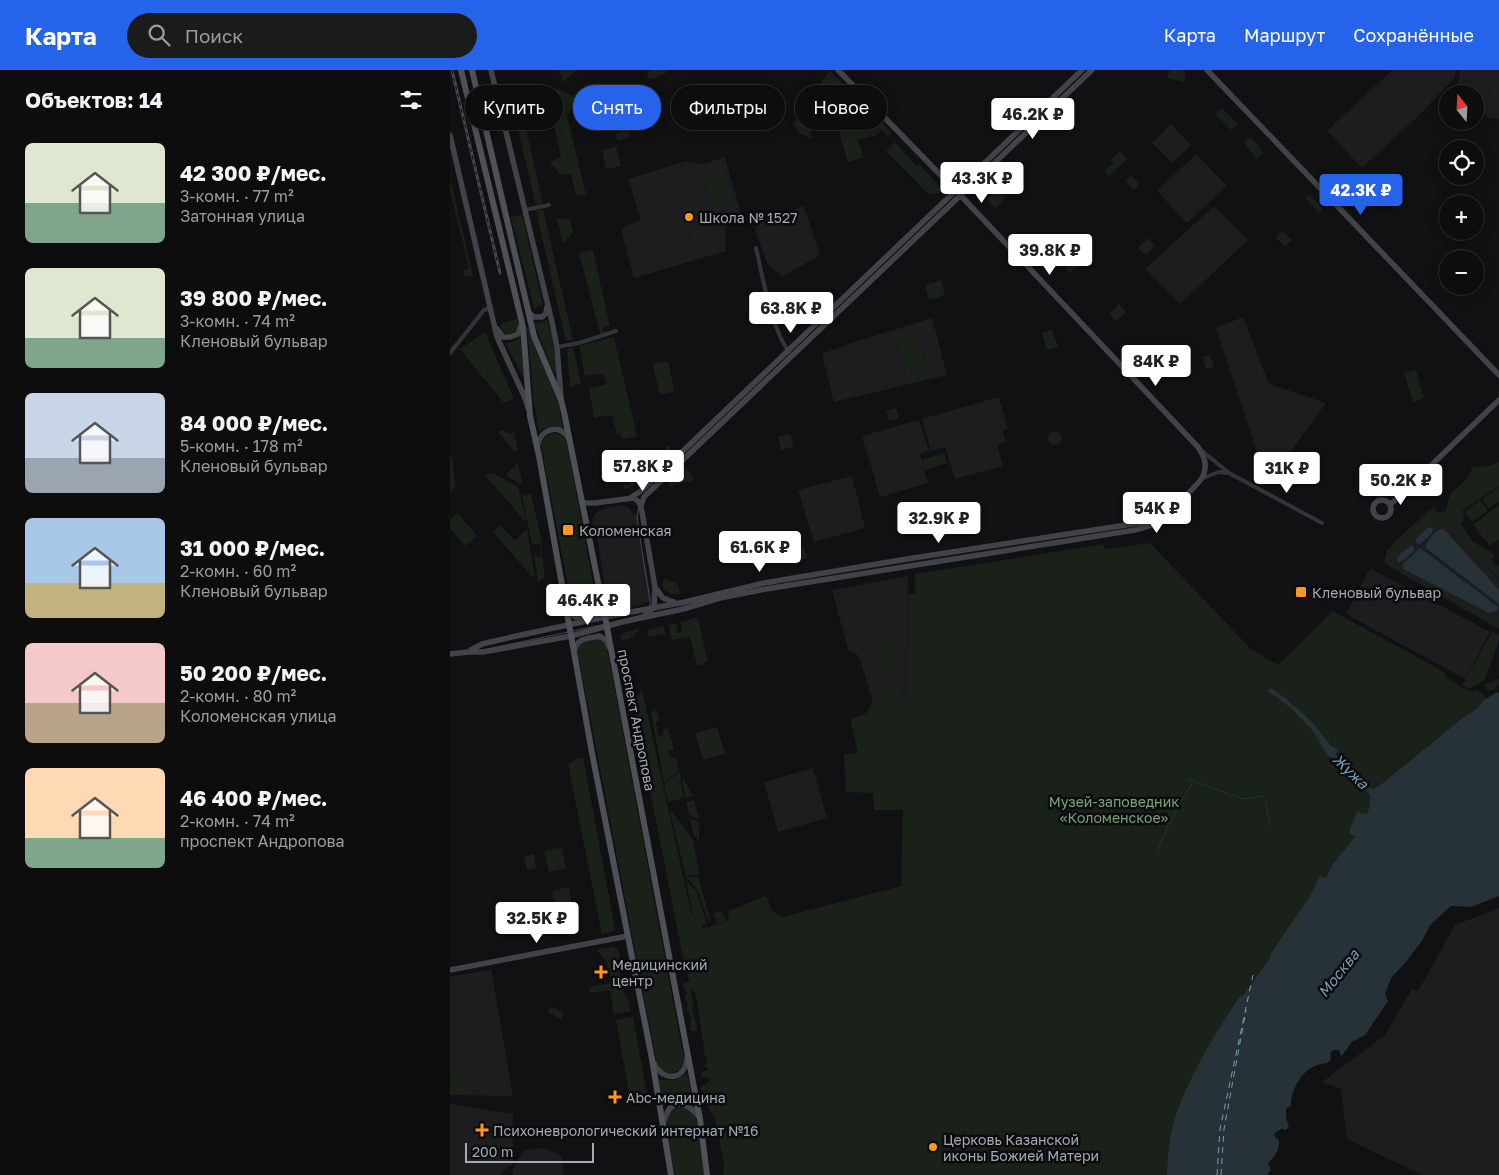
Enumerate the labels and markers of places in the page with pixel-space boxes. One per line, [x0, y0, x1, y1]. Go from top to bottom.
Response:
pin: 46.2K ₽ [987, 98, 1079, 140]
pin: 43.3K ₽ [936, 162, 1028, 204]
pin: 42.3K ₽ [1315, 174, 1407, 216]
place label: Школа № 1527 [699, 209, 798, 226]
marker: Школа № 1527 [683, 211, 695, 223]
pin: 39.8K ₽ [1004, 234, 1096, 276]
pin: 63.8K ₽ [745, 292, 837, 334]
pin: 84K ₽ [1121, 344, 1191, 387]
pin: 57.8K ₽ [597, 450, 689, 492]
pin: 31K ₽ [1252, 452, 1322, 494]
pin: 50.2K ₽ [1355, 464, 1447, 506]
pin: 54K ₽ [1122, 492, 1192, 534]
pin: 32.9K ₽ [893, 502, 985, 544]
place label: Коломенская [579, 522, 672, 539]
marker: Коломенская [561, 523, 575, 537]
pin: 61.6K ₽ [714, 530, 806, 573]
pin: 46.4K ₽ [542, 584, 634, 626]
place label: Кленовый бульвар [1312, 584, 1441, 601]
marker: Кленовый бульвар [1294, 585, 1308, 599]
pin: 32.5K ₽ [491, 902, 583, 944]
place label: Медицинский центр [612, 956, 708, 989]
marker: Медицинский центр [594, 965, 608, 979]
place label: Abc-медицина [626, 1089, 726, 1106]
marker: Abc-медицина [608, 1090, 622, 1104]
place label: Психоневрологический интернат №16 [493, 1122, 758, 1139]
marker: Психоневрологический интернат №16 [475, 1123, 489, 1137]
place label: Церковь Казанской иконы Божией Матери [943, 1131, 1099, 1164]
marker: Церковь Казанской иконы Божией Матери [927, 1141, 939, 1153]

